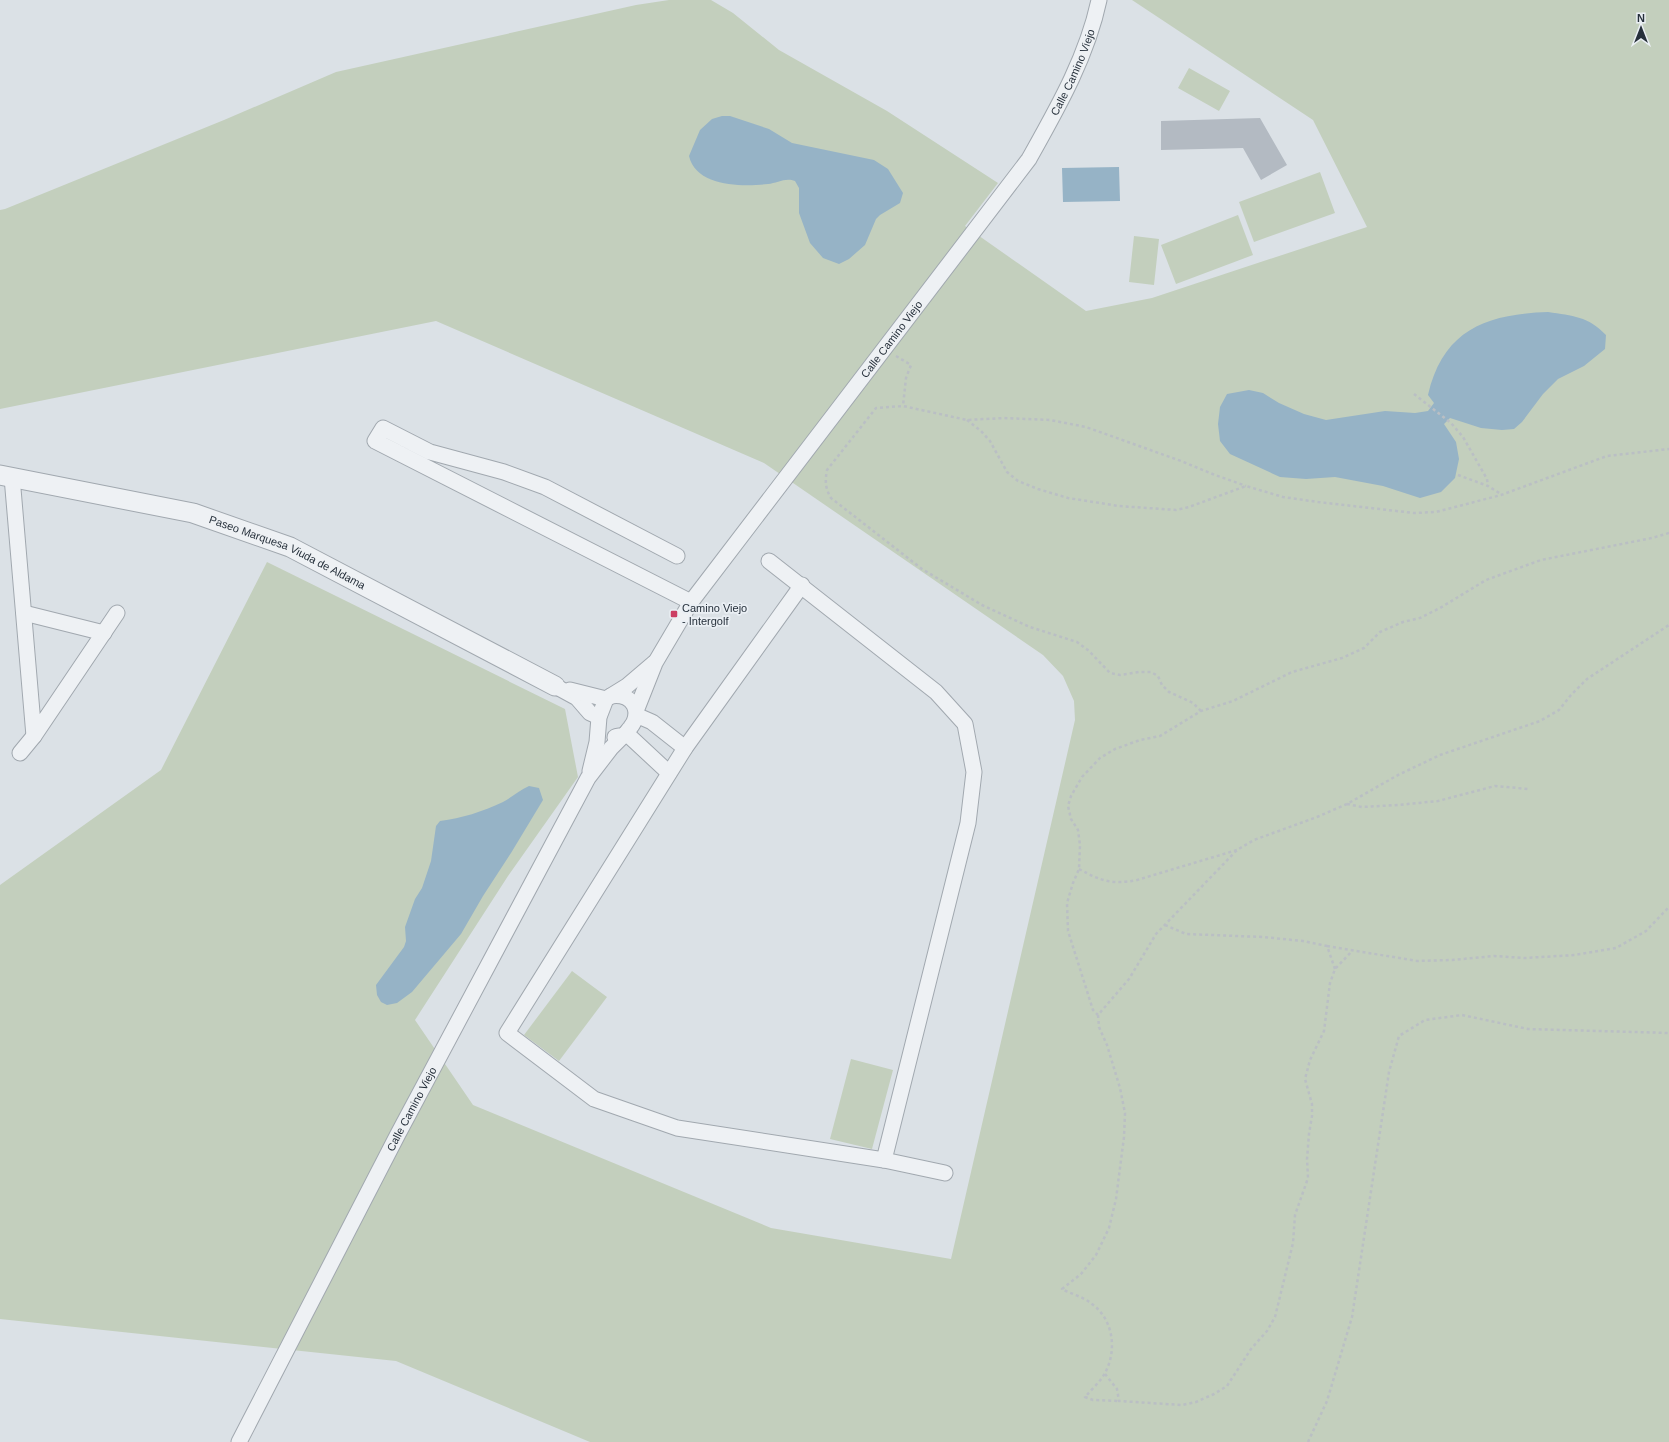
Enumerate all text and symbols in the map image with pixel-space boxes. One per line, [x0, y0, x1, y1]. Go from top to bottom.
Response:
north arrow [1621, 8, 1661, 48]
text: N [1637, 12, 1645, 24]
street label: Calle Camino Viejo [1048, 27, 1097, 118]
street label: Calle Camino Viejo [858, 298, 925, 380]
street label: Paseo Marquesa Viuda de Aldama [208, 513, 368, 592]
place label: Camino Viejo - Intergolf [682, 602, 747, 627]
marker: Camino Viejo - Intergolf [669, 609, 679, 619]
street label: Calle Camino Viejo [384, 1065, 439, 1153]

